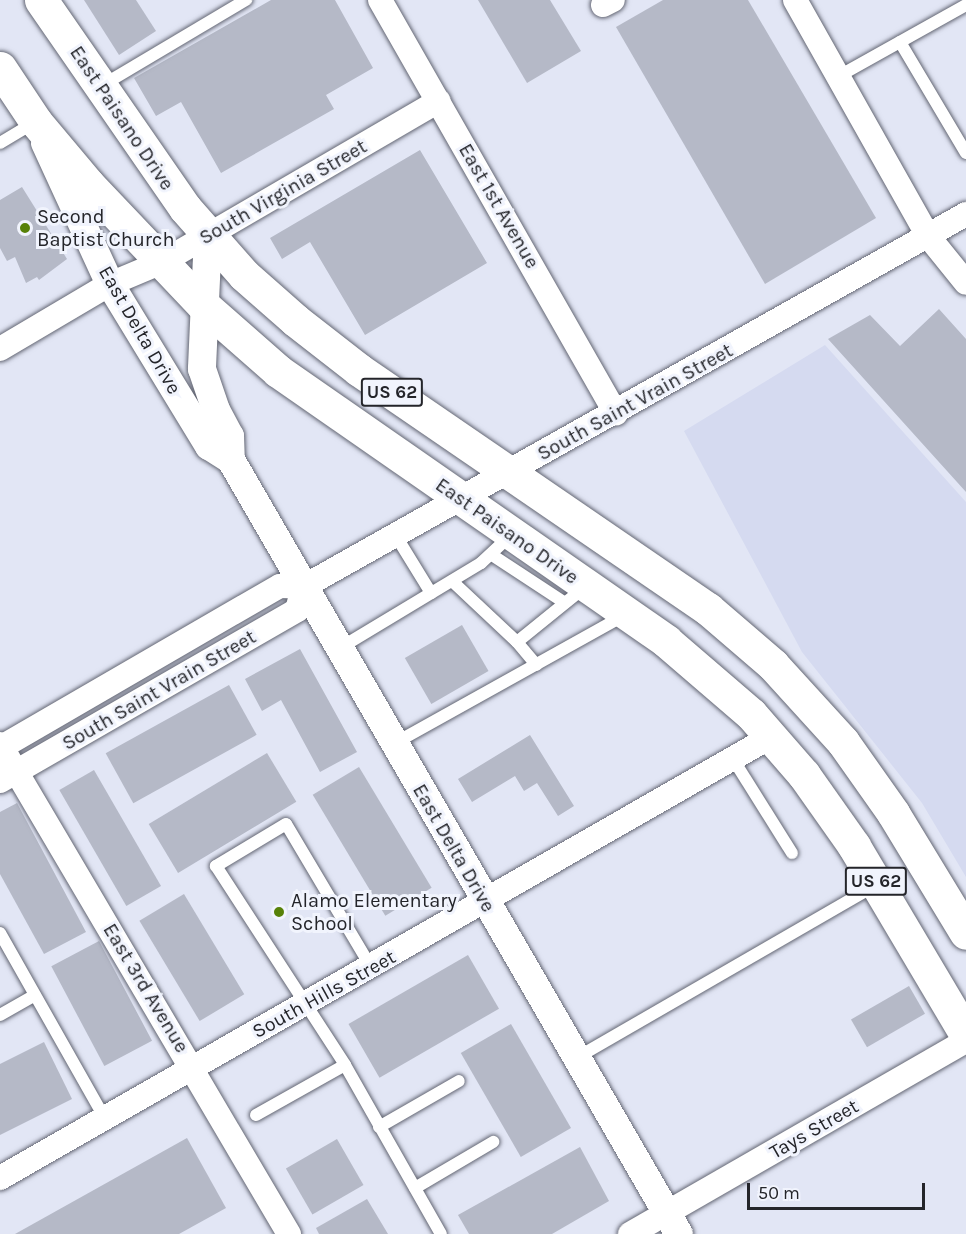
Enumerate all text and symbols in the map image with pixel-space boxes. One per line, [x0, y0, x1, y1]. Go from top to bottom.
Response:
street label: East Paisano Drive [65, 41, 179, 195]
street label: South Virginia Street [195, 134, 371, 250]
street label: East 1st Avenue [454, 139, 544, 273]
place label: Second Baptist Church [37, 204, 174, 251]
marker: Second Baptist Church [18, 221, 32, 235]
street label: East Delta Drive [94, 262, 186, 398]
street label: South Saint Vrain Street [533, 338, 737, 466]
road number: US 62 [360, 377, 424, 407]
street label: East Paisano Drive [431, 473, 583, 589]
street label: South Saint Vrain Street [58, 625, 260, 755]
street label: East Delta Drive [408, 780, 500, 916]
road number: US 62 [844, 866, 908, 896]
place label: Alamo Elementary School [291, 888, 457, 935]
marker: Alamo Elementary School [272, 905, 286, 919]
street label: East 3rd Avenue [98, 919, 194, 1057]
street label: South Hills Street [248, 945, 400, 1043]
street label: Tays Street [765, 1094, 863, 1164]
scale bar [750, 1171, 928, 1209]
text: 50 m [758, 1182, 800, 1204]

